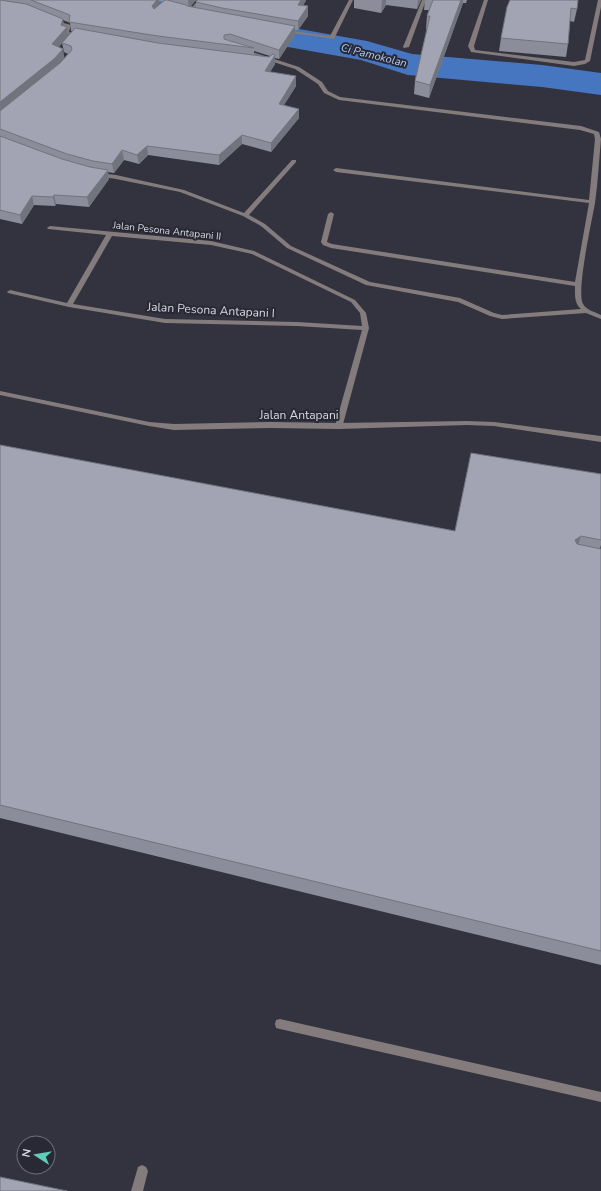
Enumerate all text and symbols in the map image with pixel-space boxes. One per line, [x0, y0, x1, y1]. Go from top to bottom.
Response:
water label: Ci Pamokolan [339, 40, 409, 71]
street label: Jalan Pesona Antapani II [111, 218, 222, 244]
street label: Jalan Pesona Antapani I [146, 299, 275, 321]
street label: Jalan Antapani [258, 407, 339, 423]
north arrow [16, 1135, 56, 1175]
text: N [19, 1147, 35, 1159]

